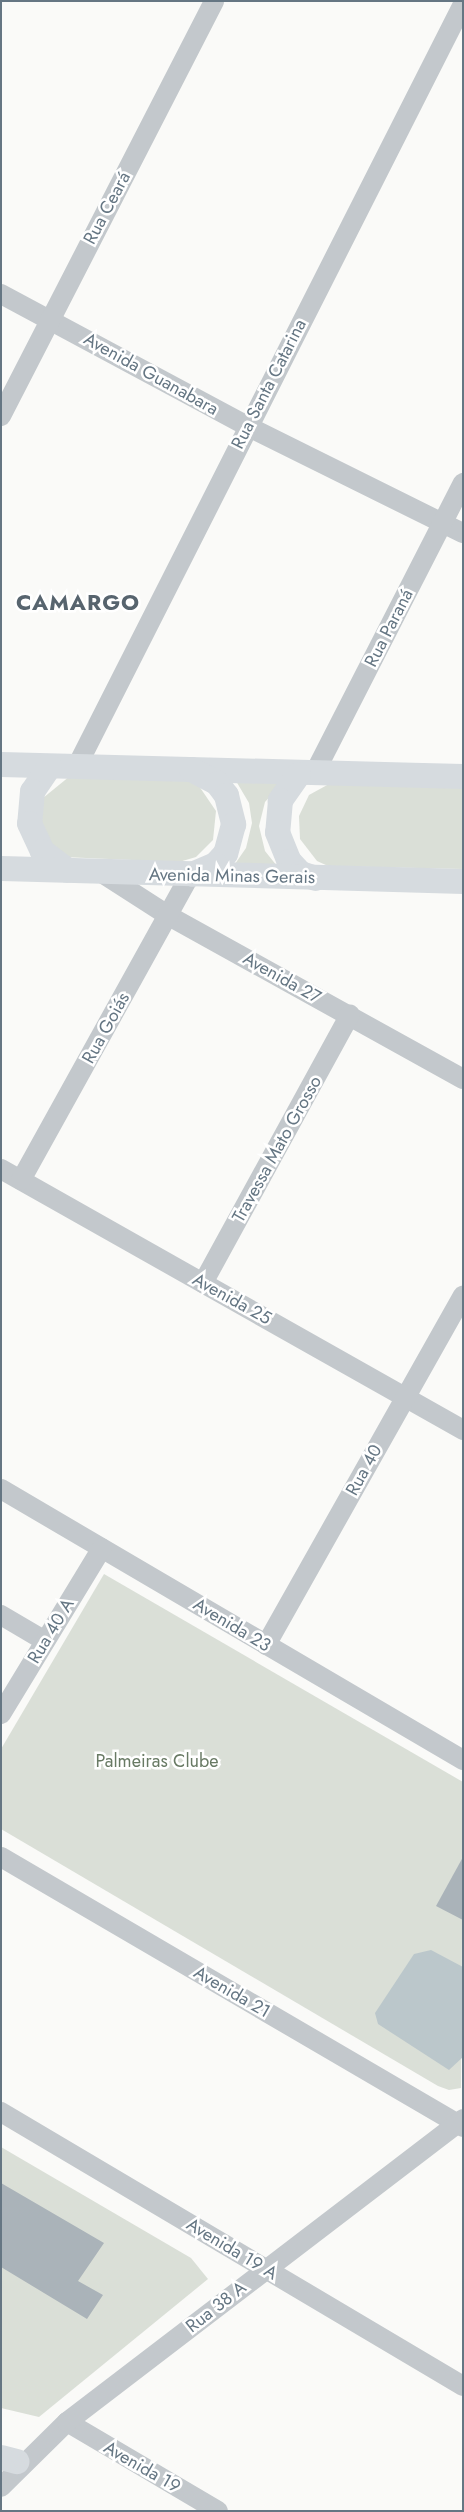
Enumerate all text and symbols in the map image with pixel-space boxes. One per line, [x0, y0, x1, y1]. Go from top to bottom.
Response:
street label: Rua Ceará [79, 168, 135, 248]
street label: Rua Santa Catarina [227, 315, 311, 453]
street label: Avenida Guanabara [80, 328, 222, 420]
street label: Rua Paraná [360, 585, 418, 671]
district label: CAMARGO [15, 590, 141, 616]
street label: Avenida Minas Gerais [149, 864, 315, 888]
street label: Avenida 27 [239, 948, 325, 1008]
street label: Rua Goiás [78, 989, 134, 1067]
street label: Travessa Mato Grosso [228, 1072, 326, 1226]
street label: Avenida 25 [189, 1269, 275, 1329]
street label: Rua 40 [341, 1441, 387, 1499]
street label: Avenida 23 [189, 1593, 275, 1657]
street label: Rua 40 A [23, 1595, 79, 1667]
park label: Palmeiras Clube [95, 1750, 219, 1772]
street label: Avenida 21 [190, 1961, 274, 2023]
street label: Avenida 19 A [183, 2213, 281, 2285]
street label: Rua 38 A [182, 2277, 250, 2337]
street label: Avenida 19 [100, 2436, 184, 2498]

